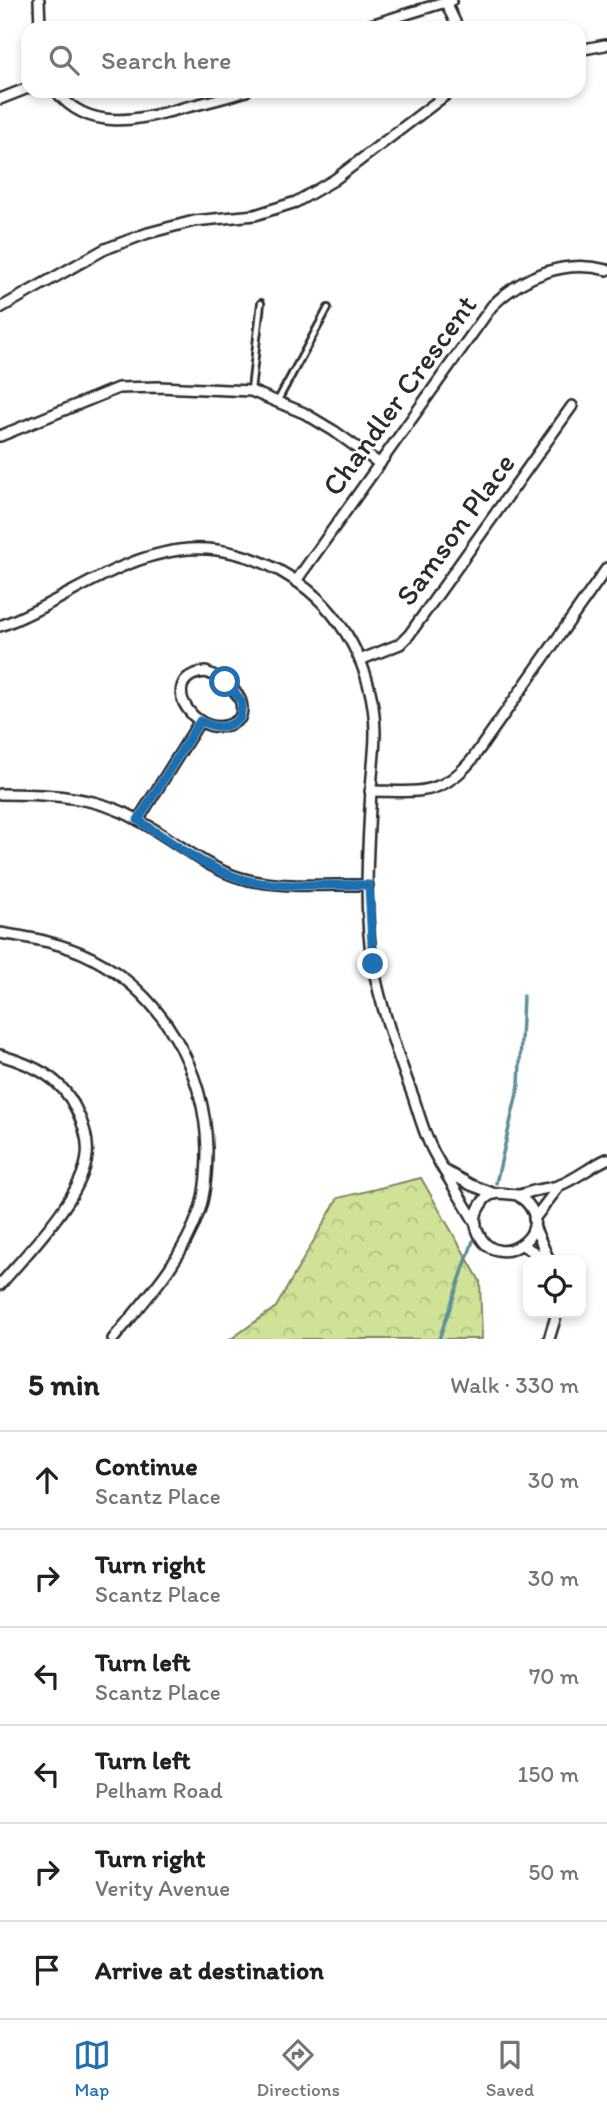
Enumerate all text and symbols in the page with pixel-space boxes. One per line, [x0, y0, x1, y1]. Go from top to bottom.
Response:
search box [21, 21, 586, 98]
icon: search [45, 41, 83, 79]
text: Search here [101, 44, 231, 76]
street label: Chandler Crescent [314, 287, 484, 503]
street label: Samson Place [387, 446, 523, 612]
route start [209, 666, 240, 697]
route end [357, 948, 388, 979]
map controls [523, 1255, 586, 1318]
button: locate [523, 1255, 586, 1318]
text: 5 min [28, 1366, 99, 1403]
text: Walk · 330 m [450, 1371, 579, 1399]
text: Continue [95, 1450, 198, 1482]
icon: ahead [28, 1461, 66, 1499]
text: 30 m [528, 1466, 579, 1494]
text: Scantz Place [95, 1482, 221, 1510]
text: Turn right [95, 1548, 206, 1580]
icon: right [28, 1559, 66, 1597]
text: 30 m [528, 1564, 579, 1592]
text: Scantz Place [95, 1580, 221, 1608]
text: Turn left [95, 1646, 191, 1678]
icon: left [28, 1657, 66, 1695]
text: 70 m [529, 1662, 579, 1690]
text: Scantz Place [95, 1678, 221, 1706]
text: Turn left [95, 1744, 191, 1776]
icon: left [28, 1755, 66, 1793]
text: 150 m [518, 1760, 579, 1788]
text: Pelham Road [95, 1776, 223, 1804]
text: Turn right [95, 1842, 206, 1874]
icon: right [28, 1853, 66, 1891]
text: 50 m [528, 1858, 579, 1886]
text: Verity Avenue [95, 1874, 230, 1902]
icon: arrive [28, 1951, 66, 1989]
text: Arrive at destination [95, 1954, 324, 1986]
tab: Map [73, 2036, 111, 2101]
tab: Directions [256, 2036, 340, 2101]
tab: Saved [486, 2036, 534, 2101]

